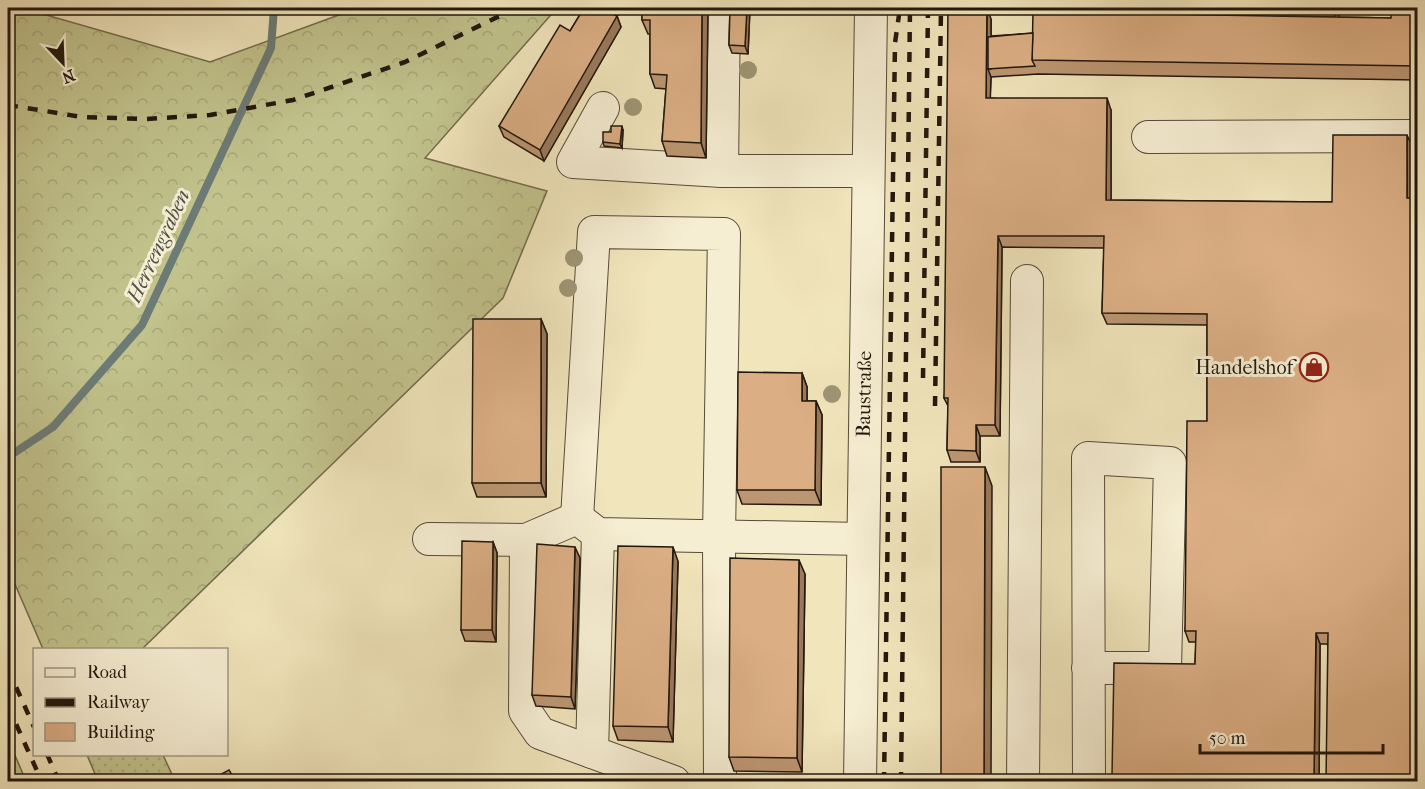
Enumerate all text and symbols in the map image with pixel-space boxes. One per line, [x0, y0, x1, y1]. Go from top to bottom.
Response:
north arrow [33, 33, 93, 93]
text: N [59, 65, 78, 88]
water label: Herrengraben [121, 186, 195, 307]
street label: Baustraße [852, 350, 876, 438]
shop icon: Handelshof [1298, 351, 1330, 383]
place label: Handelshof [1195, 356, 1297, 379]
legend [33, 648, 228, 756]
text: Road [87, 662, 127, 683]
text: Railway [87, 692, 151, 713]
scale bar [1200, 717, 1383, 755]
text: Building [87, 722, 155, 743]
text: 50 m [1209, 728, 1246, 749]

